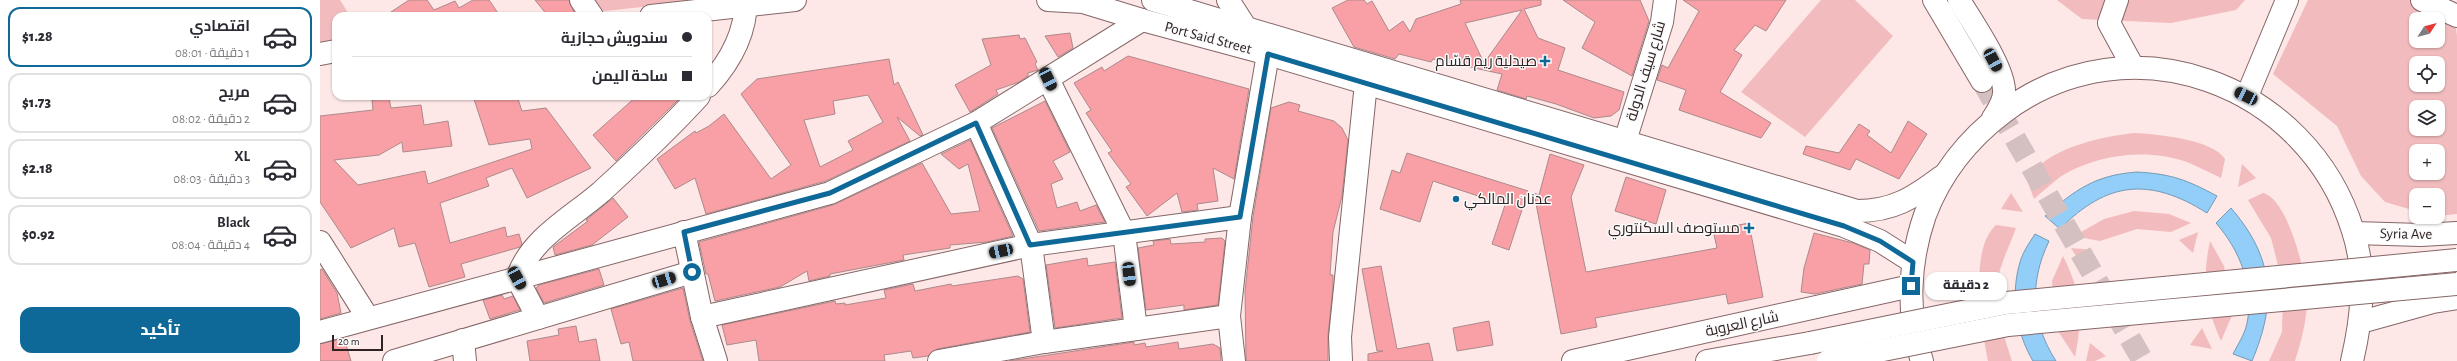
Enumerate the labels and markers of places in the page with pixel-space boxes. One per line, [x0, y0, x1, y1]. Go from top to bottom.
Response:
place label: صيدلية ريم قسّام [1435, 54, 1537, 71]
marker: صيدلية ريم قسّام [1540, 56, 1550, 66]
place label: عدنان المالكي [1464, 192, 1552, 211]
marker: عدنان المالكي [1451, 194, 1461, 204]
place label: مستوصف السكنتوري [1608, 221, 1740, 240]
marker: مستوصف السكنتوري [1743, 222, 1755, 234]

